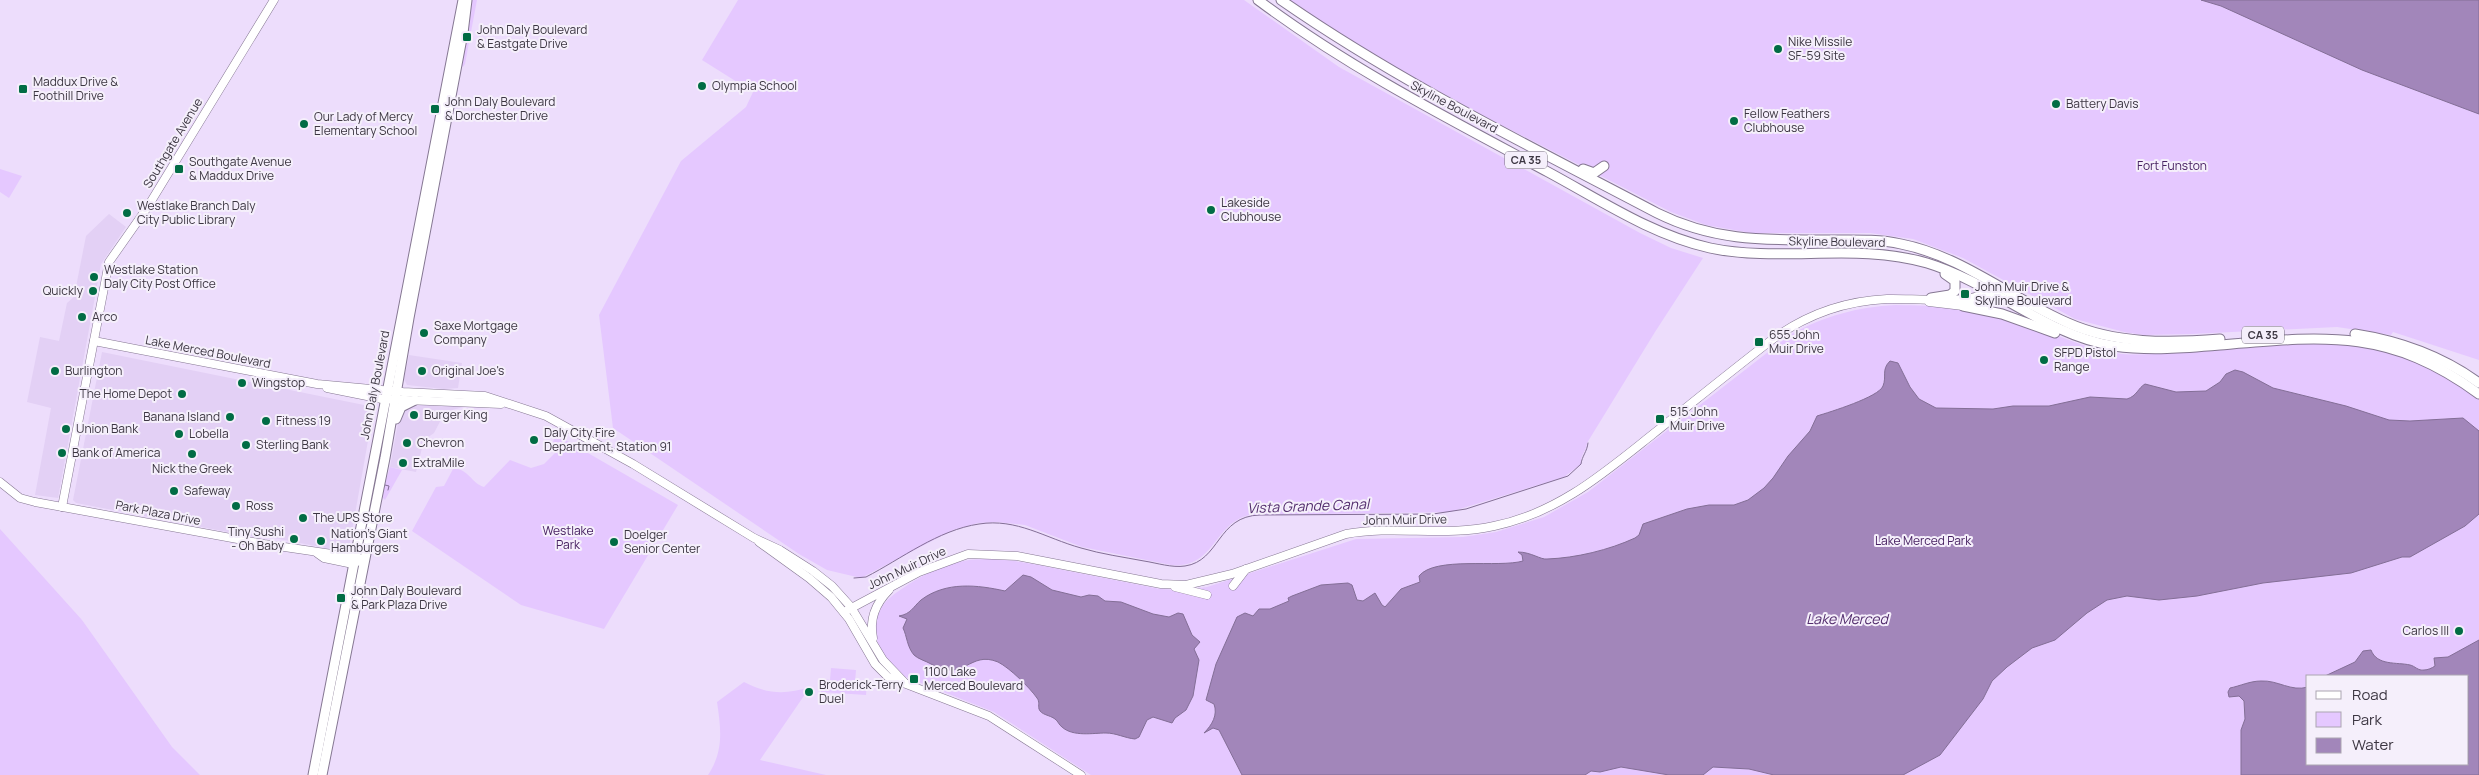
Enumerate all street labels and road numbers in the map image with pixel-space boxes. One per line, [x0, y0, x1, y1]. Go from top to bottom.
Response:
street label: Skyline Boulevard [1408, 76, 1501, 137]
street label: Southgate Avenue [139, 94, 206, 191]
road number: CA 35 [1505, 152, 1547, 168]
street label: Skyline Boulevard [1789, 232, 1885, 251]
road number: CA 35 [2242, 326, 2284, 344]
street label: John Daly Boulevard [356, 329, 393, 441]
street label: Lake Merced Boulevard [144, 331, 272, 372]
street label: Park Plaza Drive [114, 496, 202, 529]
street label: John Muir Drive [1363, 510, 1447, 529]
street label: John Muir Drive [865, 542, 949, 593]

